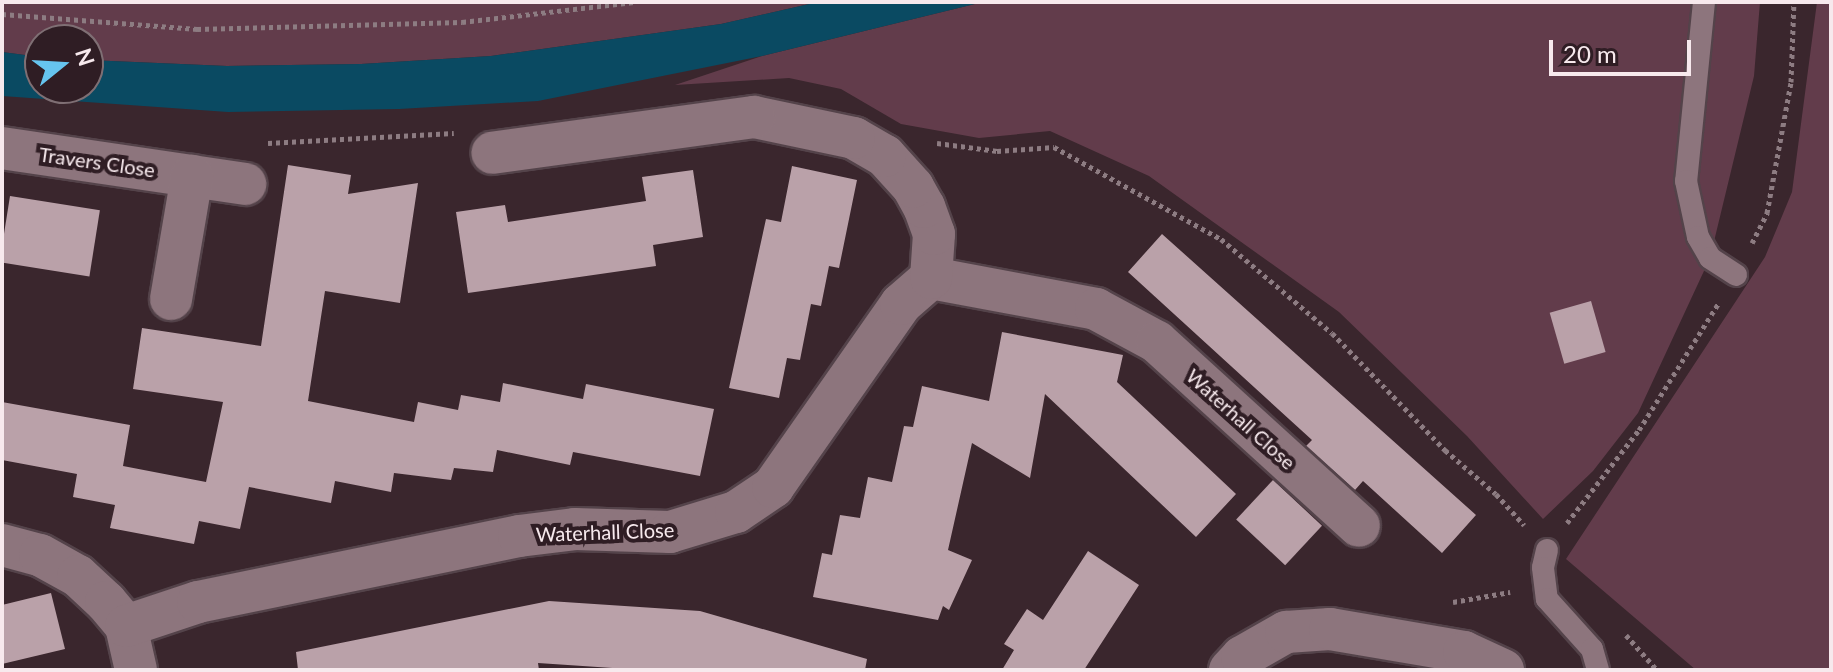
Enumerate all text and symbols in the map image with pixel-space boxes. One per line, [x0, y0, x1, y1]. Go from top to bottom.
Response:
north arrow [24, 24, 104, 104]
scale bar [1553, 24, 1695, 74]
text: 20 m [1563, 39, 1617, 68]
text: N [70, 45, 101, 69]
street label: Travers Close [38, 142, 156, 182]
street label: Waterhall Close [1181, 364, 1301, 474]
street label: Waterhall Close [535, 518, 675, 546]

